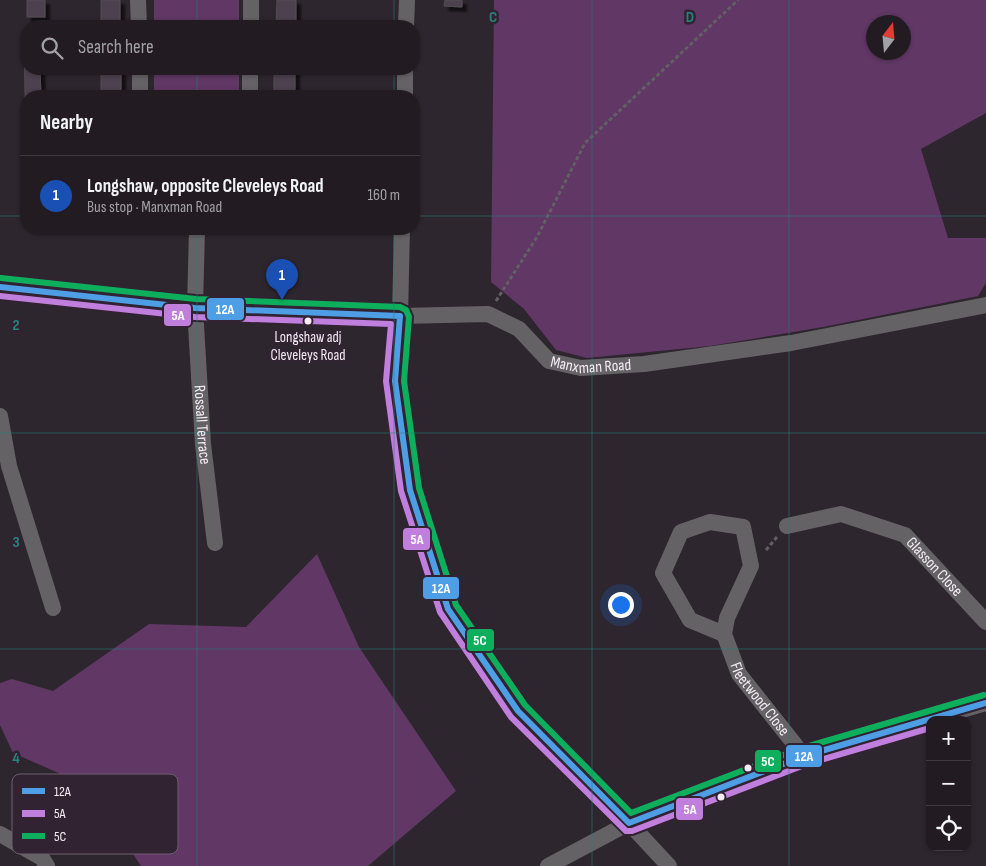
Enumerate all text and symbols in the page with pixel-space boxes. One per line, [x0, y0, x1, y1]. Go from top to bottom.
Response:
text: C [489, 8, 497, 27]
text: D [686, 8, 694, 27]
north arrow [866, 15, 911, 60]
search box [20, 20, 420, 75]
icon: search [38, 34, 66, 62]
text: Search here [78, 36, 154, 59]
text: Nearby [40, 110, 93, 135]
text: Longshaw, opposite Cleveleys Road [87, 175, 324, 198]
text: 1 [53, 186, 59, 205]
text: 160 m [367, 186, 400, 205]
text: Bus stop · Manxman Road [87, 198, 222, 217]
pin: 1 [266, 259, 298, 300]
line badge: 12A [206, 297, 245, 321]
text: 12A [216, 301, 235, 318]
line badge: 5A [163, 303, 192, 327]
text: 5A [172, 307, 185, 324]
text: 2 [12, 316, 20, 335]
marker: Longshaw adj Cleveleys Road [303, 316, 313, 326]
place label: Longshaw adj Cleveleys Road [271, 328, 345, 365]
street label: Manxman Road [549, 352, 632, 378]
street label: Rossall Terrace [190, 384, 215, 466]
line badge: 5A [402, 527, 431, 551]
text: 5A [411, 531, 424, 548]
text: 3 [12, 533, 20, 552]
street label: Glasson Close [902, 533, 967, 600]
line badge: 12A [422, 576, 460, 600]
text: 12A [432, 580, 451, 597]
your location [608, 592, 634, 618]
line badge: 5C [466, 628, 495, 652]
text: 5C [473, 632, 487, 649]
street label: Fleetwood Close [726, 660, 794, 739]
map controls [926, 716, 971, 851]
button: + [926, 716, 971, 761]
line badge: 12A [785, 744, 823, 768]
text: 12A [795, 748, 814, 765]
text: 4 [12, 749, 20, 768]
line badge: 5C [754, 749, 782, 773]
text: 5C [761, 753, 775, 770]
button: − [926, 761, 971, 806]
unlabelled marker [743, 763, 753, 773]
legend [12, 774, 178, 854]
text: 12A [54, 783, 72, 800]
unlabelled marker [716, 792, 726, 802]
line badge: 5A [675, 797, 704, 821]
text: 5A [684, 801, 697, 818]
text: 5A [54, 805, 67, 822]
button: locate [926, 806, 971, 851]
text: 5C [54, 828, 67, 845]

